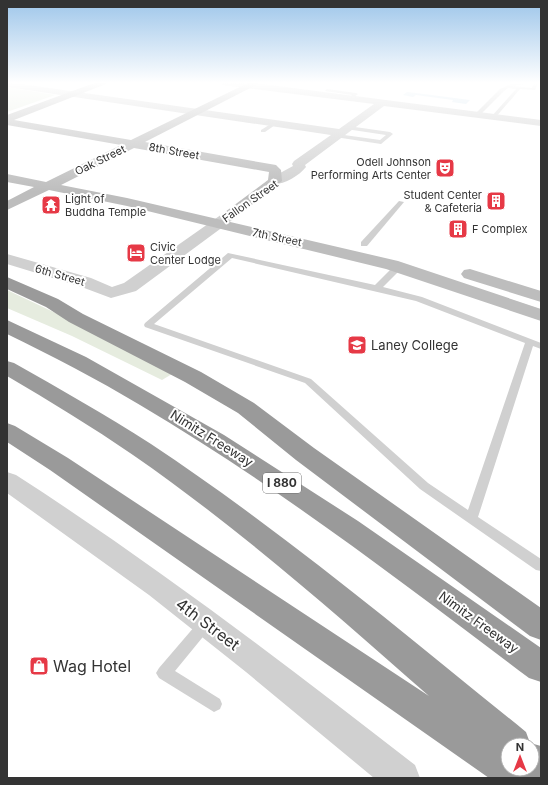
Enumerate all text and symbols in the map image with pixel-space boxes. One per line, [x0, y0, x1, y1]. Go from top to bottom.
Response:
street label: 8th Street [148, 140, 201, 162]
street label: Oak Street [72, 142, 128, 178]
place label: Odell Johnson Performing Arts Center [311, 155, 431, 182]
theatre icon: Odell Johnson Performing Arts Center [434, 157, 456, 179]
street label: Fallon Street [219, 176, 281, 225]
place label: Student Center & Cafeteria [404, 188, 482, 215]
building icon: Student Center & Cafeteria [485, 190, 507, 212]
place label: Light of Buddha Temple [65, 192, 146, 219]
temple icon: Light of Buddha Temple [40, 194, 62, 216]
building icon: F Complex [447, 218, 469, 240]
place label: F Complex [472, 222, 527, 236]
street label: 7th Street [251, 225, 304, 249]
place label: Civic Center Lodge [150, 240, 221, 267]
hotel icon: Civic Center Lodge [125, 242, 147, 264]
street label: 6th Street [34, 261, 87, 289]
school or university icon: Laney College [346, 334, 368, 356]
place label: Laney College [371, 337, 458, 353]
street label: Nimitz Freeway [168, 406, 256, 470]
road number: I 880 [263, 473, 301, 493]
street label: Nimitz Freeway [436, 588, 522, 656]
street label: 4th Street [172, 594, 244, 654]
shop icon: Wag Hotel [28, 655, 50, 677]
place label: Wag Hotel [53, 656, 131, 676]
north arrow [500, 737, 540, 777]
text: N [516, 740, 524, 754]

